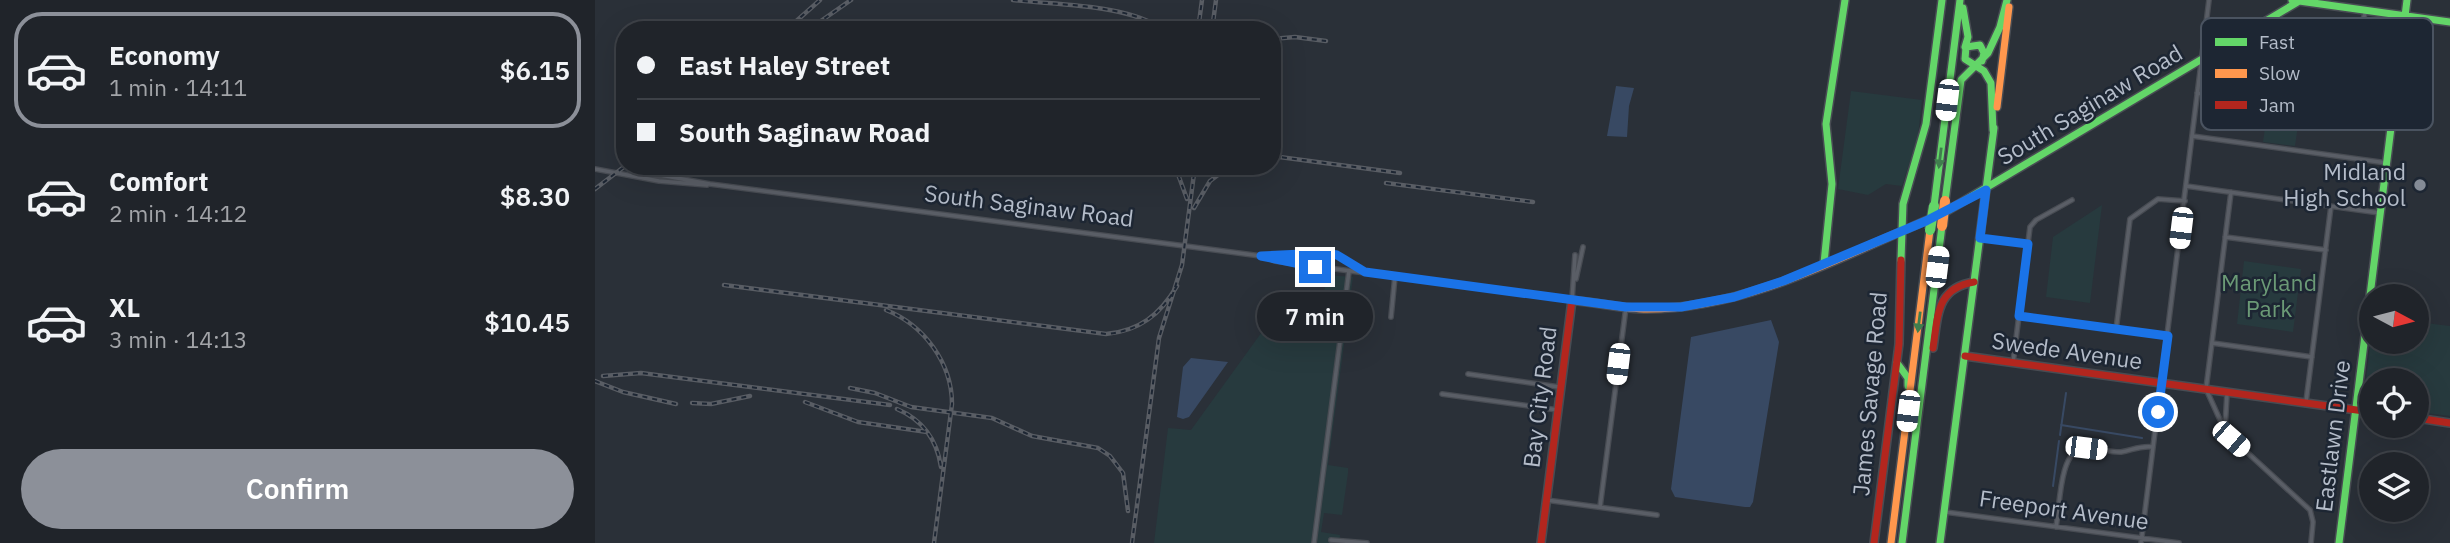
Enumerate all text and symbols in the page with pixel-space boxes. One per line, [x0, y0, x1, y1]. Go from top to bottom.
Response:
legend [2201, 18, 2433, 130]
text: Fast [2259, 30, 2295, 54]
street label: South Saginaw Road [1991, 37, 2188, 171]
text: Economy [109, 38, 220, 72]
icon: car [25, 39, 88, 102]
text: East Haley Street [679, 48, 890, 82]
text: $6.15 [500, 53, 570, 87]
text: Slow [2259, 61, 2300, 85]
text: 1 min · 14:11 [109, 72, 247, 102]
car [1935, 78, 1960, 122]
text: Jam [2259, 93, 2295, 117]
text: South Saginaw Road [679, 115, 930, 149]
one-way arrow [1934, 147, 1945, 169]
place label: Midland High School [2283, 156, 2406, 212]
text: Comfort [109, 164, 208, 198]
icon: car [25, 165, 88, 228]
street label: South Saginaw Road [923, 177, 1136, 233]
marker: Midland High School [2412, 177, 2428, 193]
text: $8.30 [500, 179, 570, 213]
text: 2 min · 14:12 [109, 198, 247, 228]
car [2169, 206, 2194, 250]
car [1925, 245, 1950, 289]
route end [1299, 251, 1331, 283]
park label: Maryland Park [2221, 267, 2317, 323]
north arrow [2359, 284, 2429, 354]
map controls [2359, 284, 2429, 522]
text: XL [109, 290, 140, 324]
street label: James Savage Road [1845, 290, 1893, 497]
icon: car [25, 291, 88, 354]
callout: 7 min [1257, 292, 1373, 340]
text: 7 min [1285, 301, 1345, 331]
text: $10.45 [484, 305, 570, 339]
one-way arrow [1913, 311, 1924, 333]
text: 3 min · 14:13 [109, 324, 247, 354]
street label: Bay City Road [1515, 325, 1563, 469]
street label: Swede Avenue [1990, 325, 2144, 375]
car [1606, 342, 1631, 386]
street label: Eastlawn Drive [2308, 358, 2356, 514]
button: locate [2359, 368, 2429, 438]
car [1896, 389, 1921, 433]
route start [2142, 396, 2174, 428]
car [2209, 417, 2254, 461]
car [2064, 435, 2109, 461]
button: Confirm [21, 449, 574, 529]
button: layers [2359, 452, 2429, 522]
street label: Freeport Avenue [1977, 482, 2151, 536]

